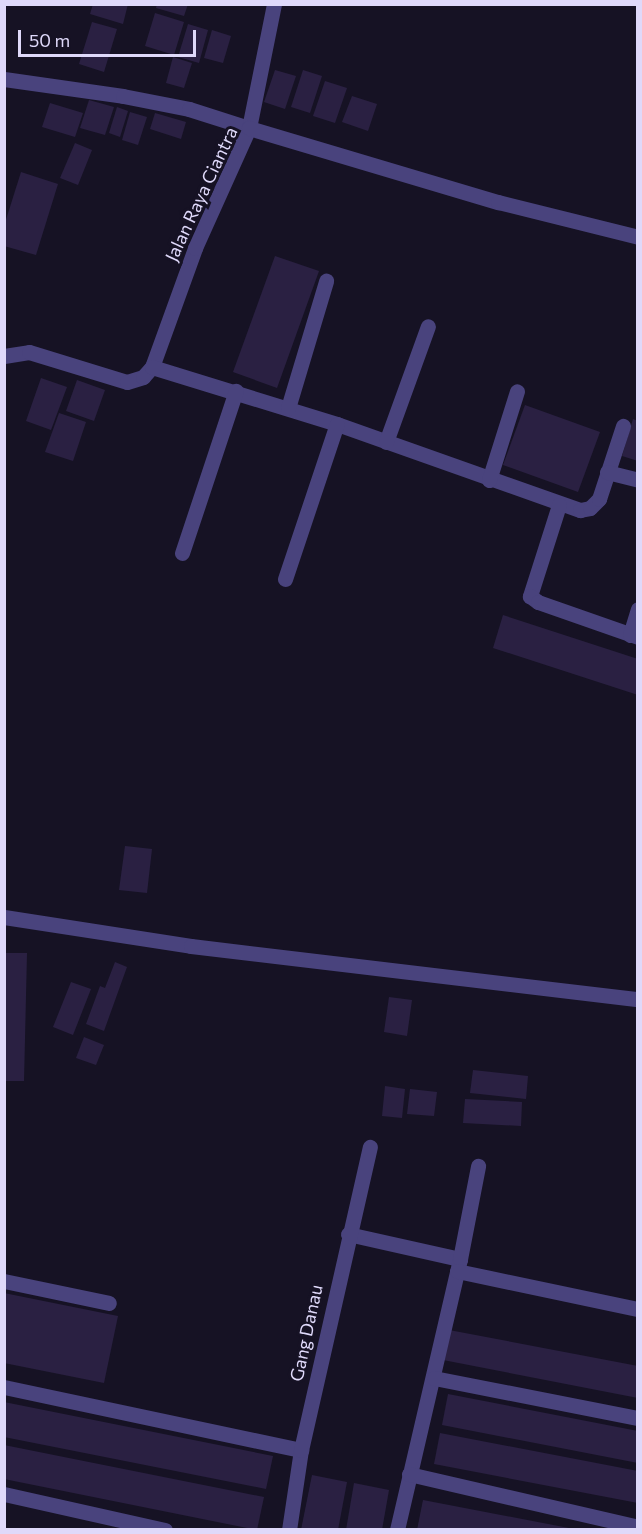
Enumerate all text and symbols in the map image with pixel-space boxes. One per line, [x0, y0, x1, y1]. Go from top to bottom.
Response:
scale bar [21, 18, 200, 56]
text: 50 m [29, 29, 70, 51]
street label: Jalan Raya Ciantra [160, 123, 242, 265]
street label: Gang Danau [285, 1283, 327, 1383]

